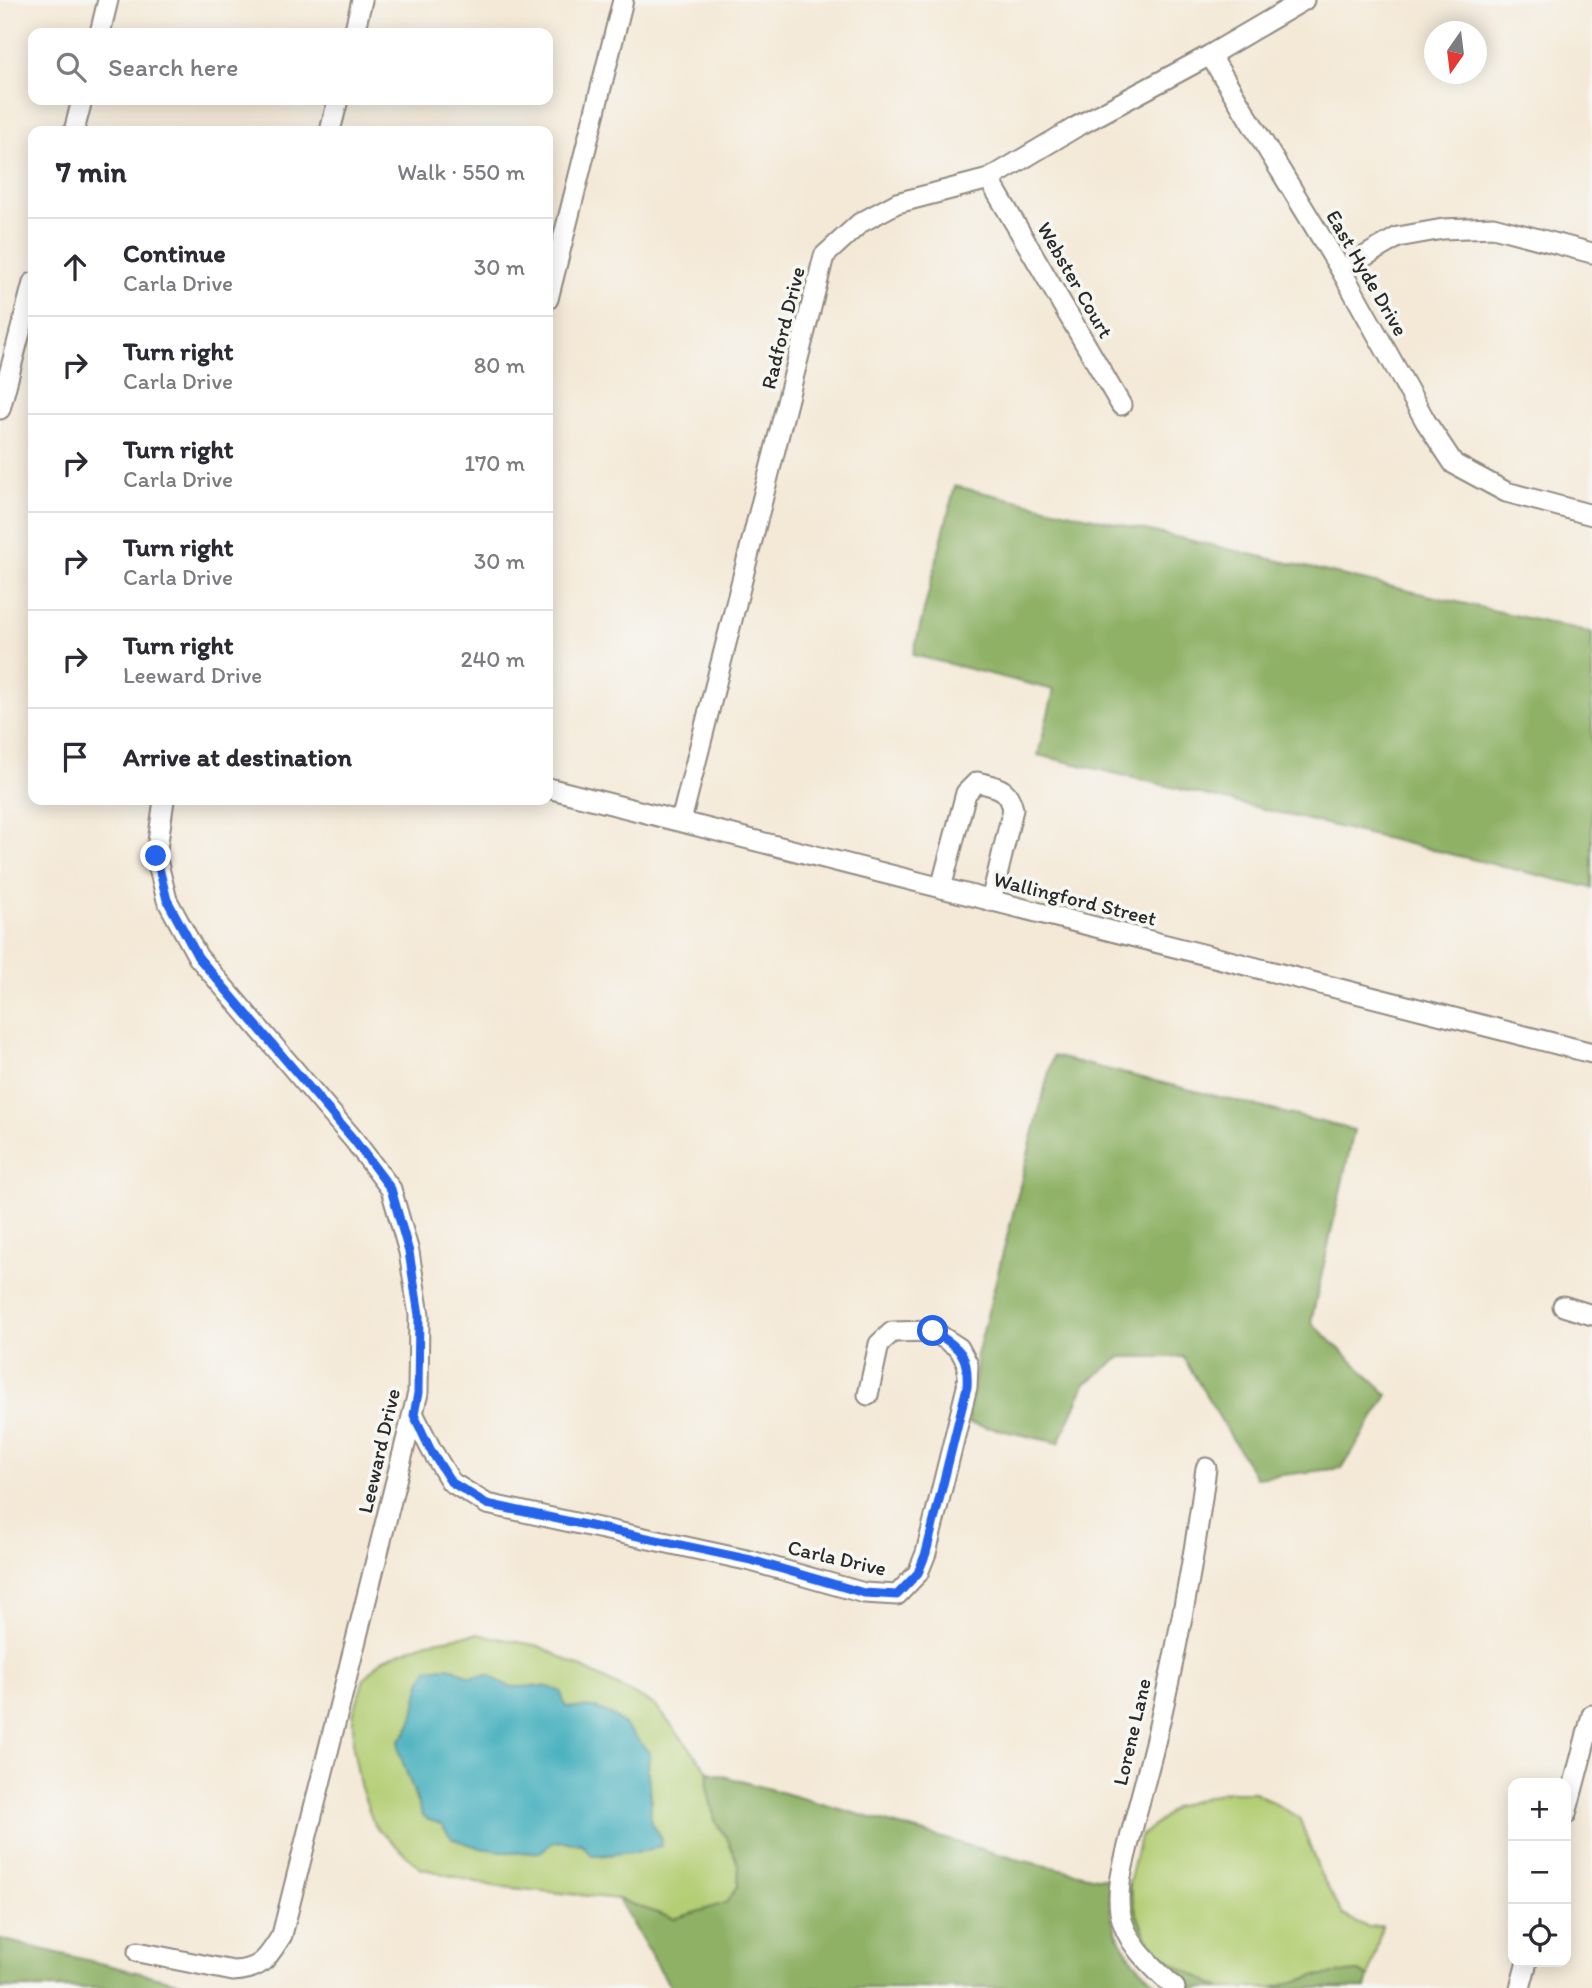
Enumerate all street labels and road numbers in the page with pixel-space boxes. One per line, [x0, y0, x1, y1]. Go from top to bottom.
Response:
street label: East Hyde Drive [1321, 205, 1414, 340]
street label: Webster Court [1032, 217, 1119, 342]
street label: Radford Drive [755, 264, 810, 392]
street label: Wallingford Street [991, 866, 1159, 931]
street label: Leeward Drive [352, 1386, 405, 1516]
street label: Carla Drive [785, 1534, 889, 1581]
street label: Lorene Lane [1107, 1676, 1156, 1788]

